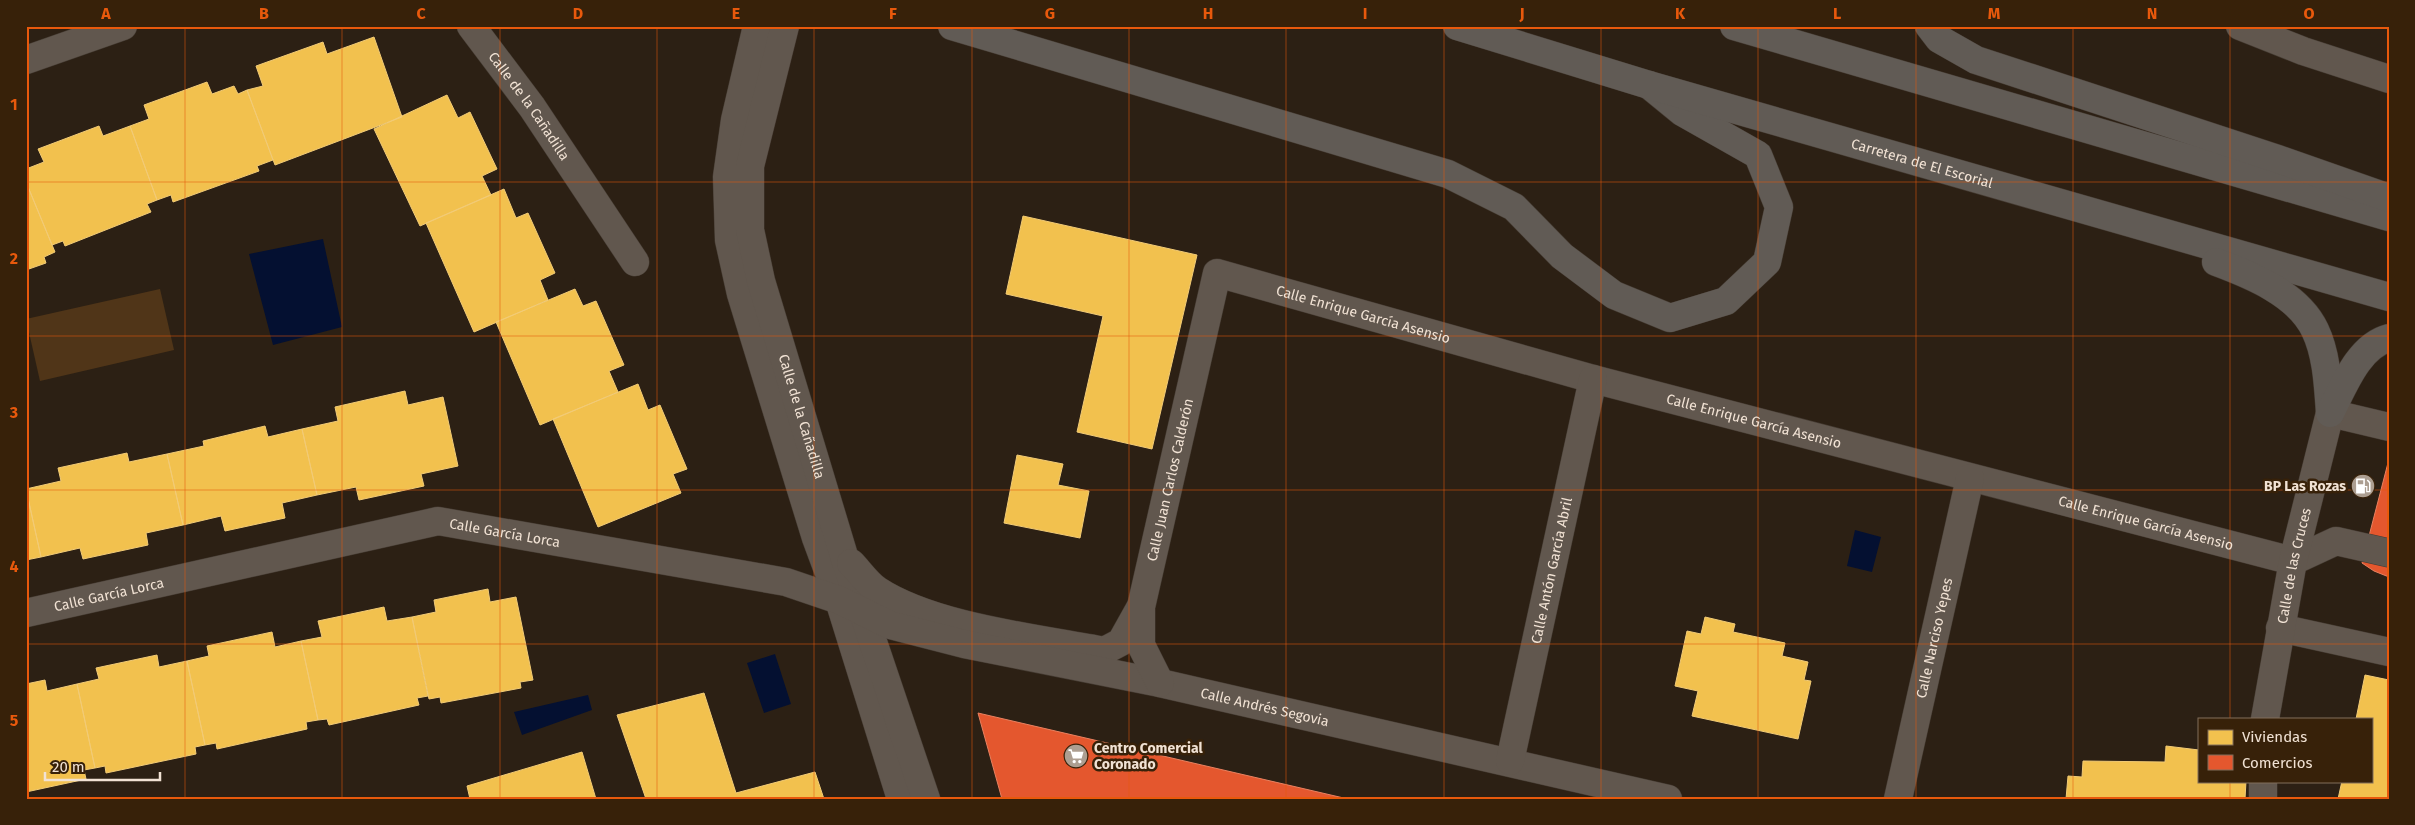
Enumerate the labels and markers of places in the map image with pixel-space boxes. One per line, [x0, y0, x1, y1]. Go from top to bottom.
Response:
fuel station icon: BP Las Rozas [2350, 473, 2376, 499]
place label: BP Las Rozas [2264, 478, 2346, 495]
place label: Centro Comercial Coronado [1094, 740, 1204, 773]
supermarket icon: Centro Comercial Coronado [1063, 743, 1089, 769]

